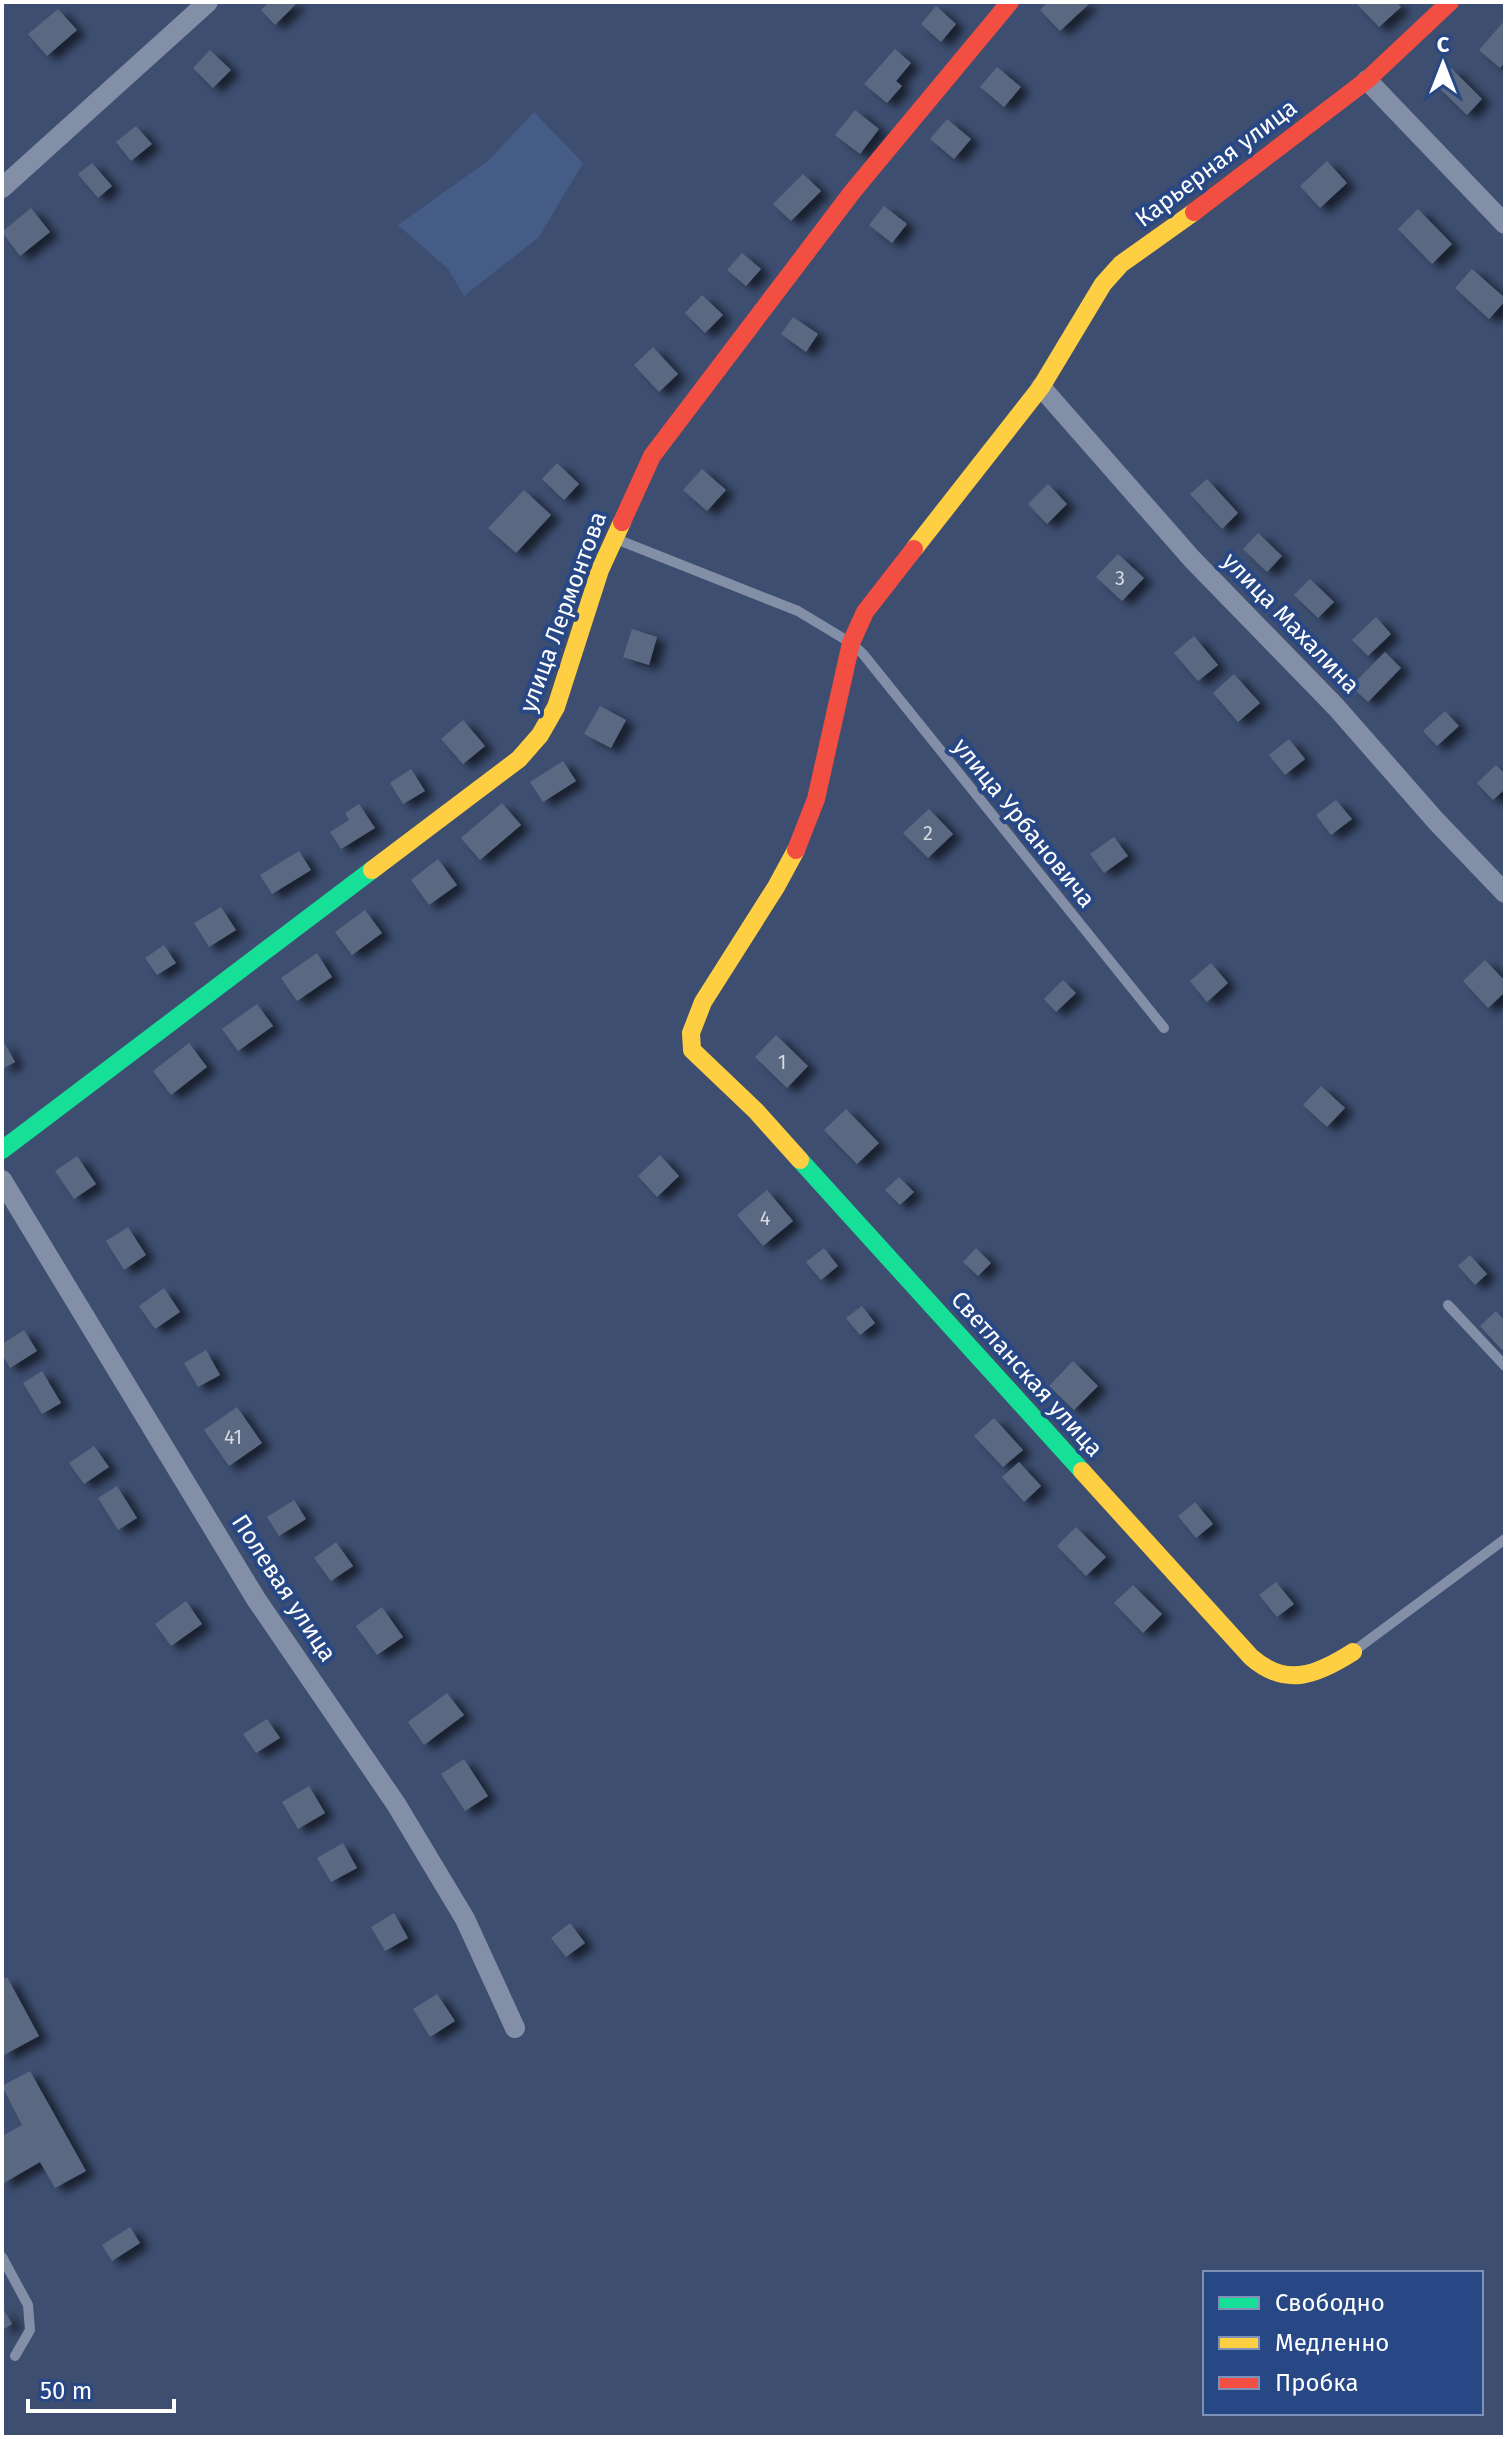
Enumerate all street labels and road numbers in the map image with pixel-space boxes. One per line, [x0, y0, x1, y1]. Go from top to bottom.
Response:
street label: Карьерная улица [1130, 93, 1302, 233]
street label: улица Лермонтова [514, 508, 612, 716]
street label: улица Махалина [1217, 547, 1365, 699]
street label: улица Урбановича [947, 733, 1101, 913]
street label: Светланская улица [945, 1286, 1109, 1462]
street label: Полевая улица [226, 1509, 342, 1667]

